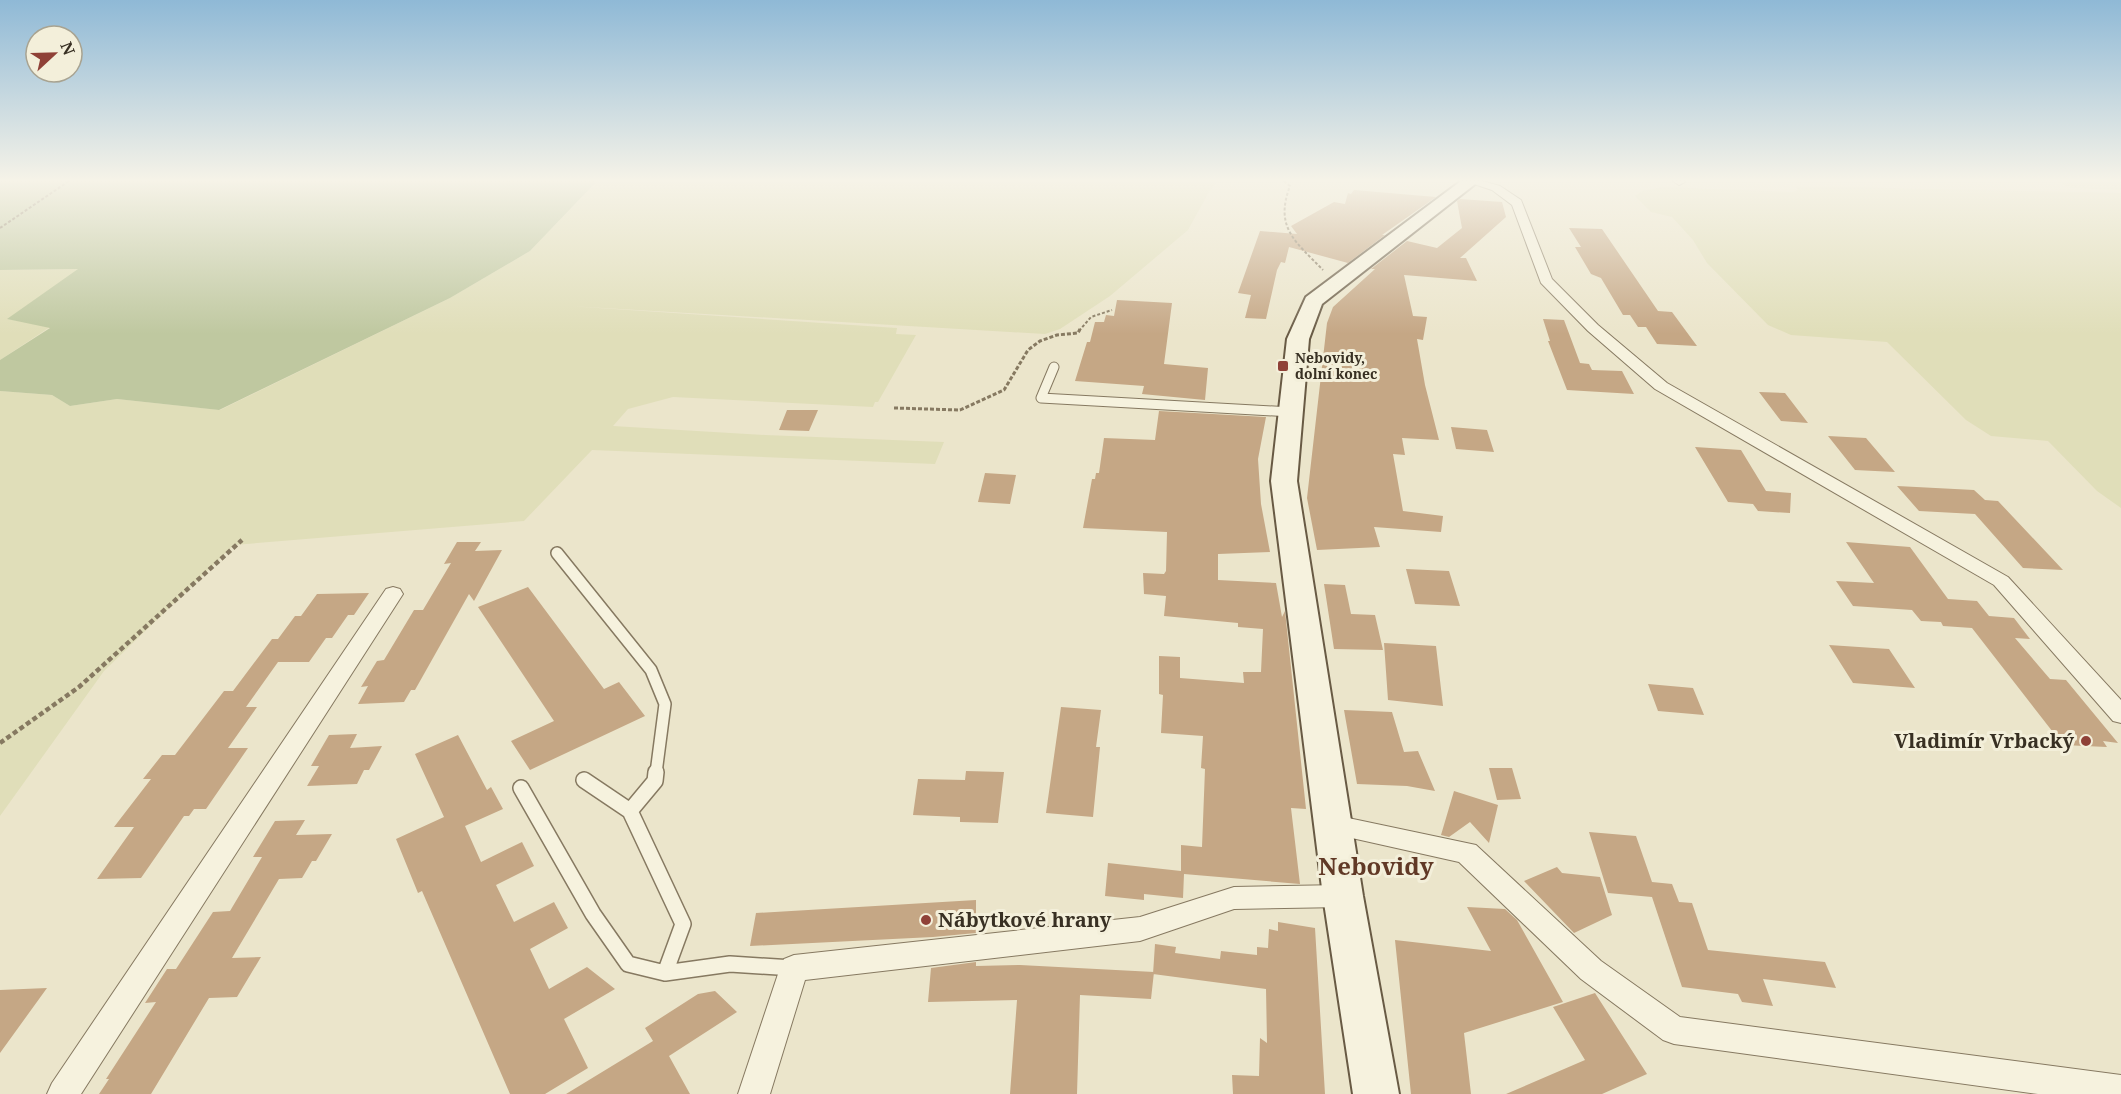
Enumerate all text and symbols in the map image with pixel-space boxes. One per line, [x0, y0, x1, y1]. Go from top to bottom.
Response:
north arrow [24, 24, 84, 84]
text: N [55, 38, 81, 59]
place label: Nebovidy, dolní konec [1295, 348, 1377, 383]
marker: Nebovidy, dolní konec [1276, 359, 1290, 373]
place label: Vladimír Vrbacký [1894, 727, 2074, 754]
marker: Vladimír Vrbacký [2079, 734, 2093, 748]
district label: Nebovidy [1318, 849, 1434, 882]
place label: Nábytkové hrany [938, 906, 1112, 933]
marker: Nábytkové hrany [919, 913, 933, 927]

